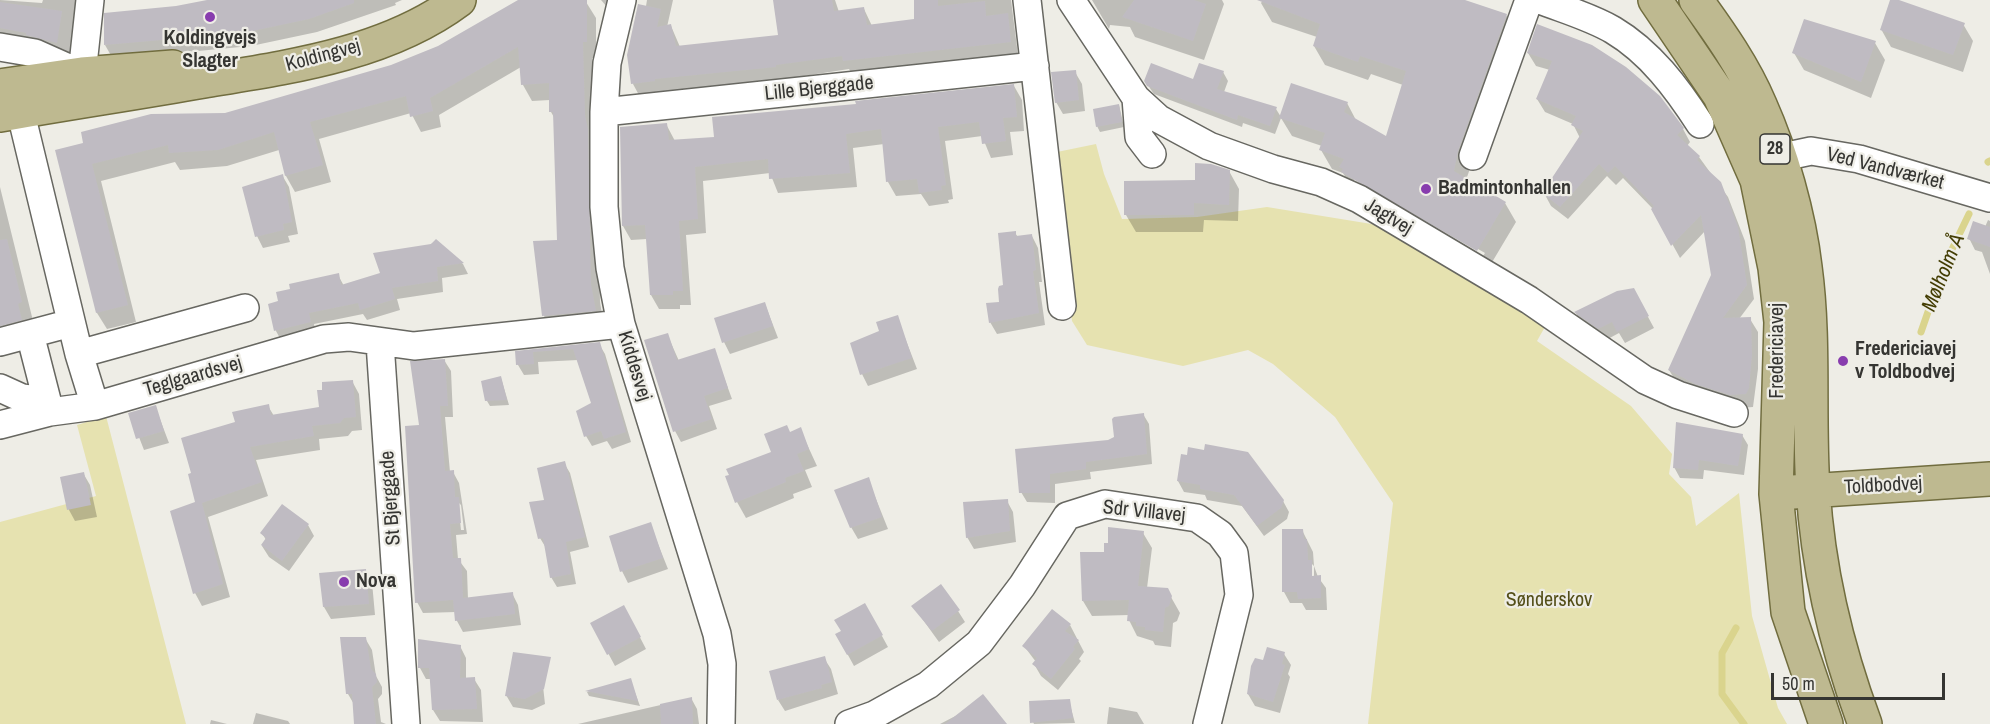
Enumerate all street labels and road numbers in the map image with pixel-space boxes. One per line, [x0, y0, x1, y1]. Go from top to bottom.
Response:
street label: Koldingvej [283, 34, 363, 78]
street label: Lille Bjerggade [763, 71, 875, 107]
road number: 28 [1760, 134, 1790, 164]
street label: Ved Vandværket [1824, 143, 1946, 195]
street label: Jagtvej [1360, 193, 1416, 241]
street label: Fredericiavej [1766, 303, 1790, 399]
street label: Kiddesvej [612, 328, 656, 404]
street label: Teglgaardsvej [141, 352, 245, 402]
street label: St Bjerggade [376, 450, 406, 546]
street label: Toldbodvej [1843, 472, 1923, 500]
street label: Sdr Villavej [1102, 496, 1186, 528]

